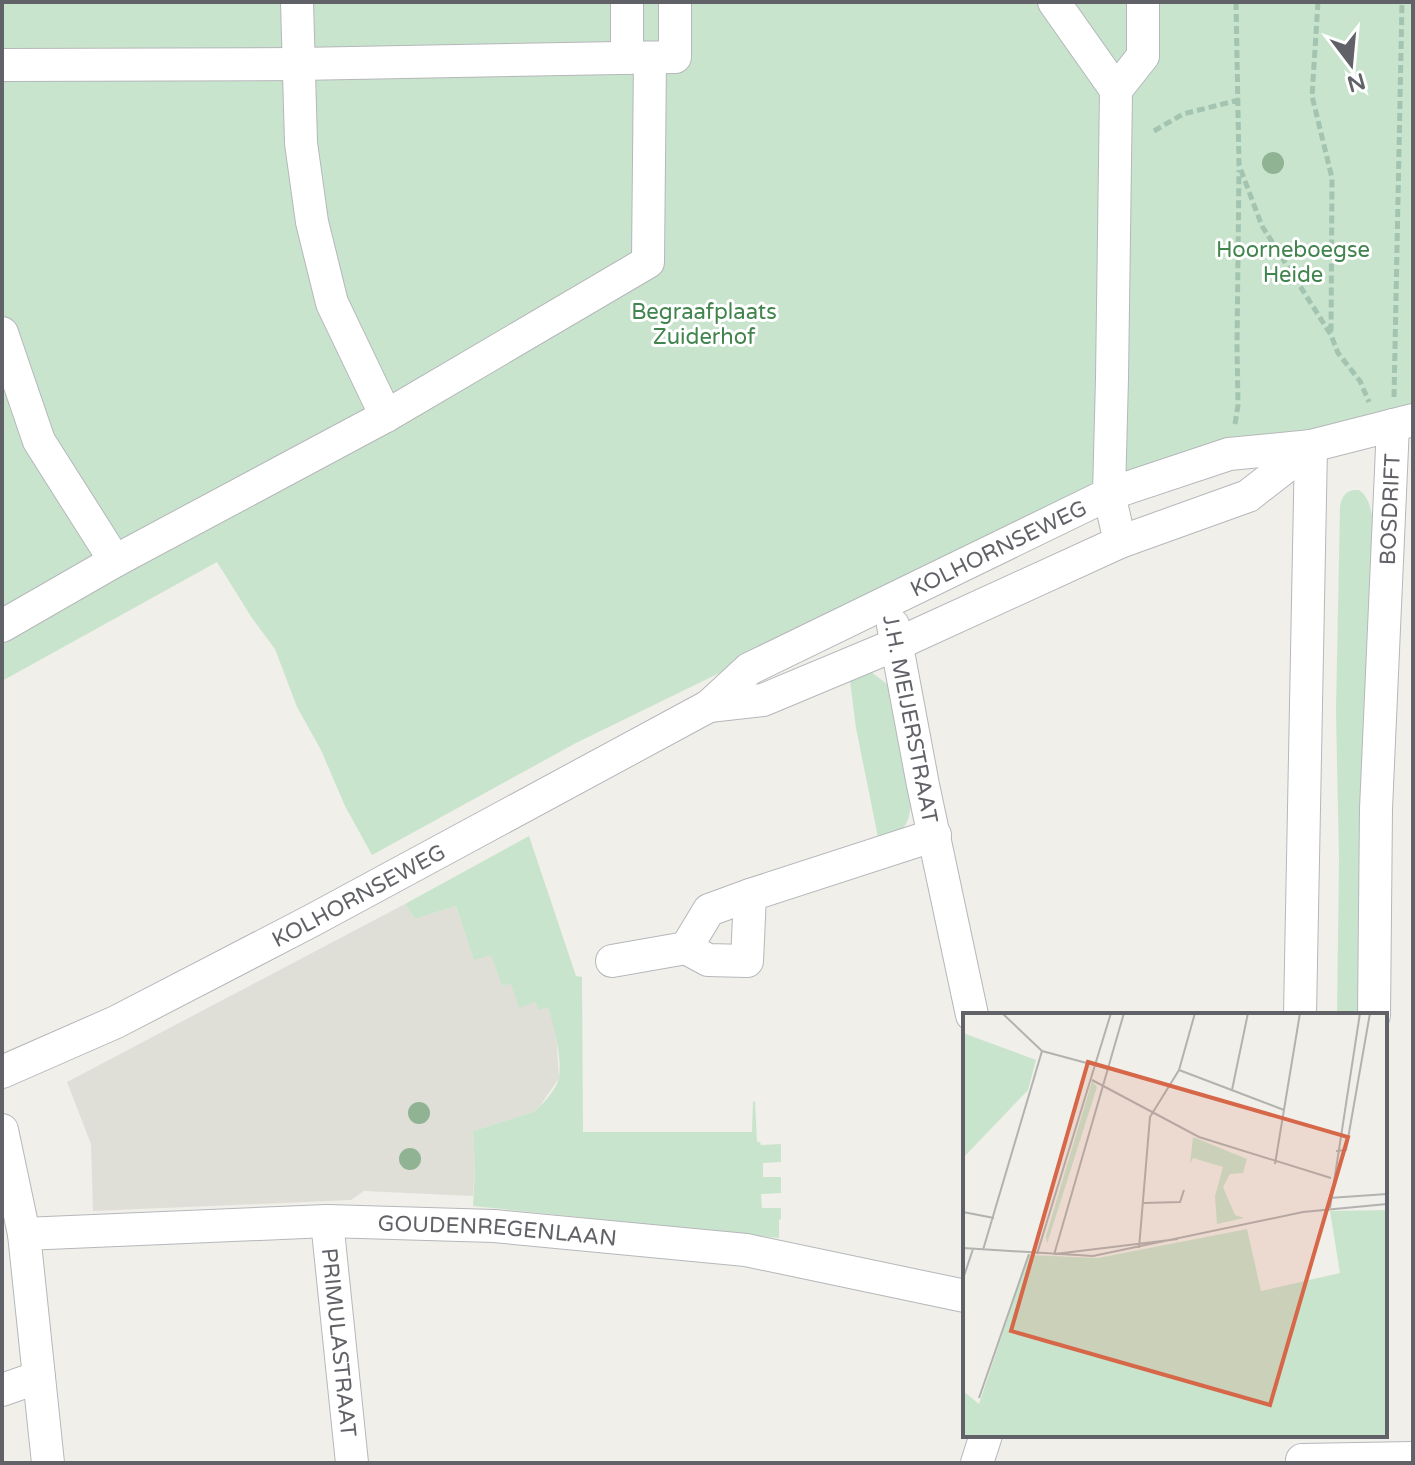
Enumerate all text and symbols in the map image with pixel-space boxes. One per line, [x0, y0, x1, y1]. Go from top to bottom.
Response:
north arrow [1311, 24, 1391, 104]
text: N [1344, 67, 1368, 97]
park label: Hoorneboegse Heide [1216, 237, 1370, 288]
park label: Begraafplaats Zuiderhof [631, 299, 777, 350]
street label: BOSDRIFT [1375, 452, 1406, 566]
street label: KOLHORNSEWEG [906, 495, 1091, 603]
street label: J.H. MEIJERSTRAAT [877, 613, 943, 826]
street label: KOLHORNSEWEG [268, 839, 450, 953]
inset map [963, 1013, 1387, 1437]
street label: GOUDENREGENLAAN [377, 1211, 618, 1252]
street label: PRIMULASTRAAT [316, 1247, 361, 1439]

